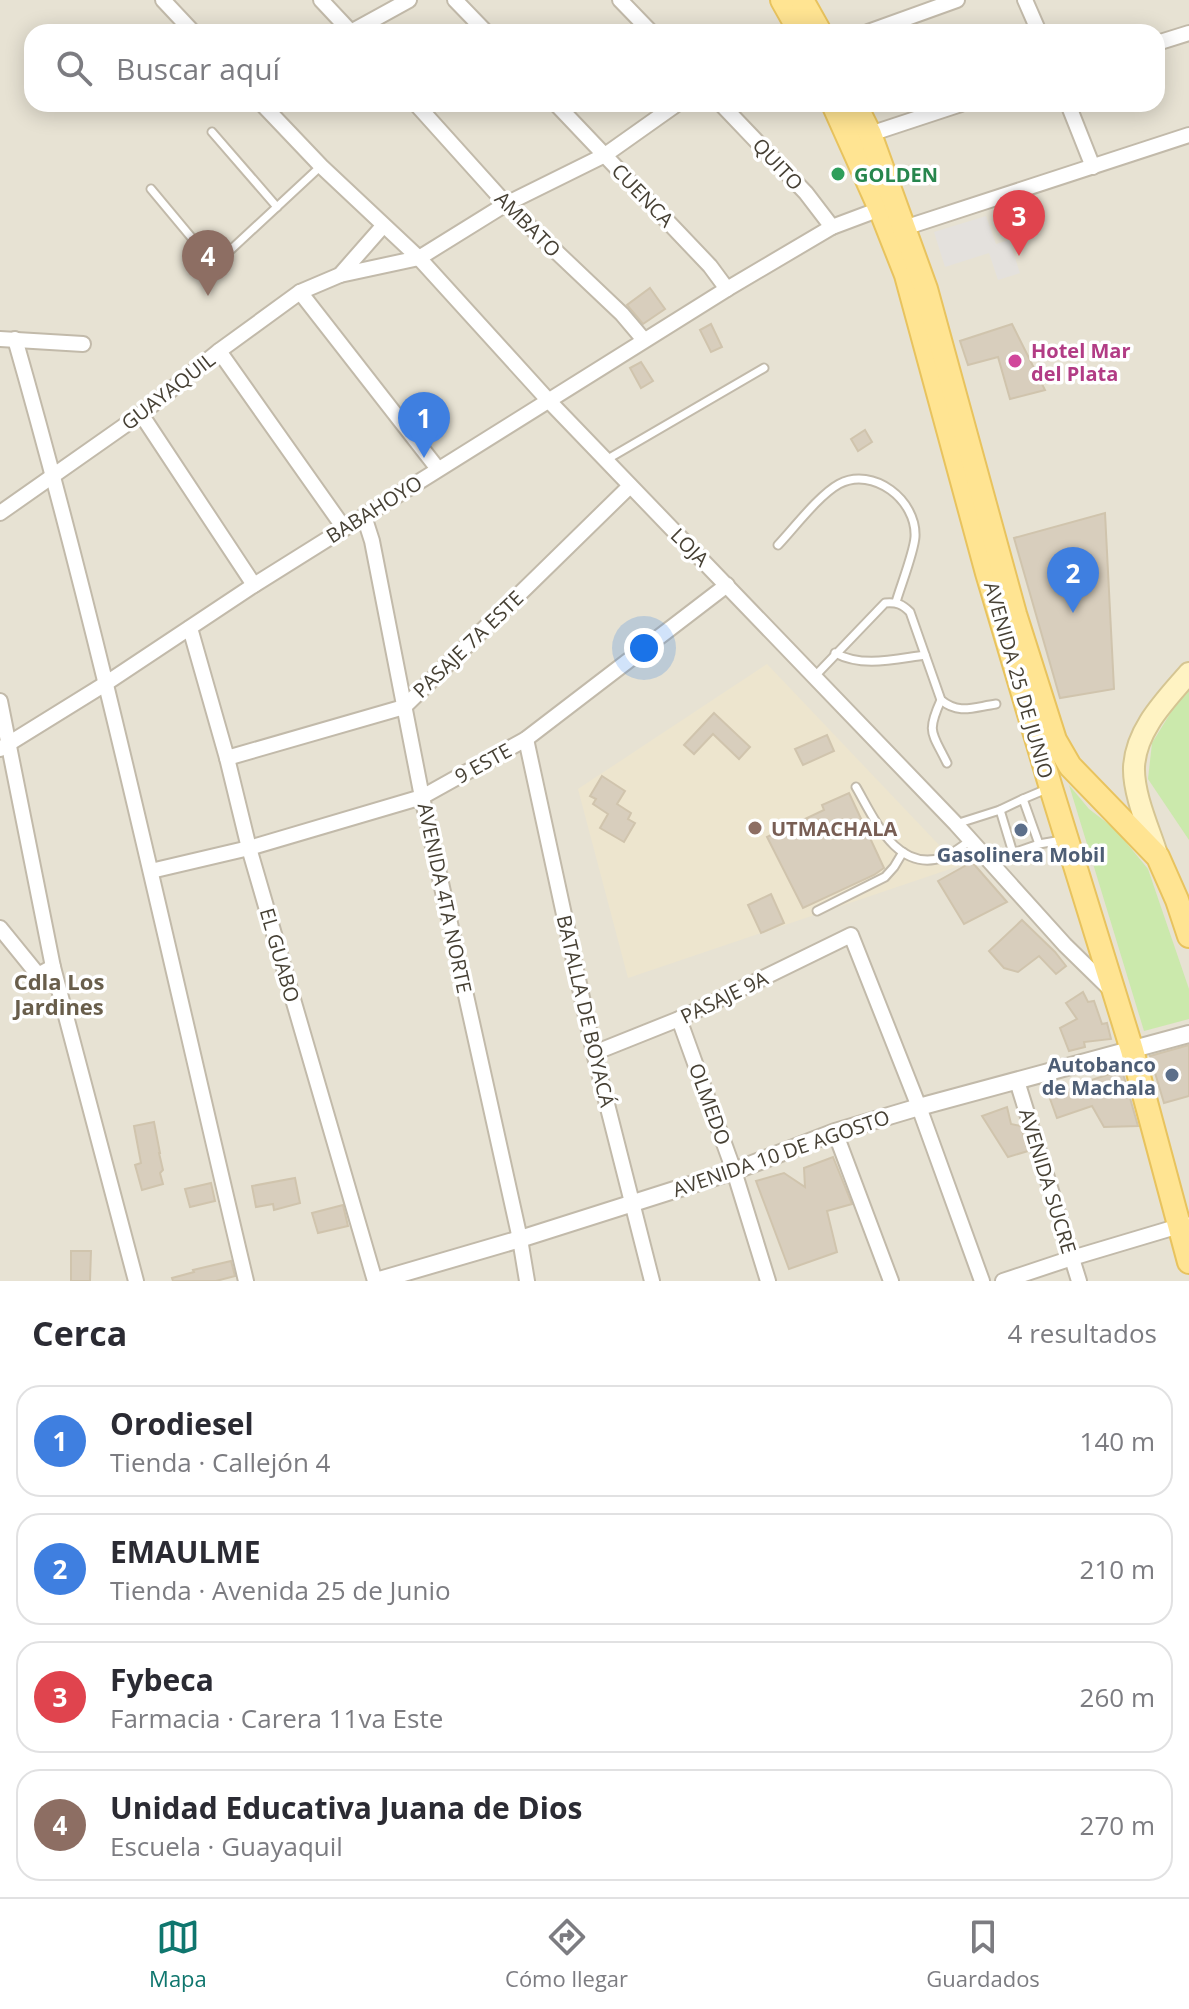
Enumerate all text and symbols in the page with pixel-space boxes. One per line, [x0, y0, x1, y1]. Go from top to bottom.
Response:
search box [24, 24, 1165, 112]
icon: search [52, 46, 96, 90]
text: Buscar aquí [116, 48, 280, 89]
street label: QUITO [747, 132, 809, 196]
street label: CUENCA [606, 157, 680, 233]
place label: GOLDEN [854, 161, 938, 188]
marker: GOLDEN [829, 165, 847, 183]
street label: AMBATO [489, 185, 567, 263]
pin: 3 [993, 190, 1045, 256]
pin: 4 [182, 230, 234, 296]
place label: Hotel Mar del Plata [1031, 337, 1131, 387]
street label: GUAYAQUIL [116, 346, 220, 436]
marker: Hotel Mar del Plata [1006, 352, 1024, 370]
pin: 1 [398, 392, 450, 458]
street label: BABAHOYO [321, 469, 427, 549]
street label: LOJA [665, 522, 715, 572]
pin: 2 [1047, 547, 1099, 613]
street label: AVENIDA 25 DE JUNIO [978, 578, 1060, 782]
street label: PASAJE 7A ESTE [407, 584, 529, 704]
your location [624, 628, 664, 668]
street label: 9 ESTE [450, 736, 516, 790]
street label: AVENIDA 4TA NORTE [412, 800, 478, 996]
place label: UTMACHALA [771, 815, 898, 842]
marker: UTMACHALA [746, 819, 764, 837]
marker: Gasolinera Mobil [1012, 821, 1030, 839]
place label: Gasolinera Mobil [937, 841, 1105, 868]
street label: EL GUABO [254, 905, 306, 1005]
street label: BATALLA DE BOYACÁ [551, 912, 621, 1110]
street label: PASAJE 9A [676, 964, 772, 1030]
district label: Cdla Los Jardines [12, 966, 104, 1021]
place label: Autobanco de Machala [1042, 1051, 1156, 1101]
street label: OLMEDO [683, 1059, 737, 1149]
marker: Autobanco de Machala [1163, 1066, 1181, 1084]
street label: AVENIDA 10 DE AGOSTO [669, 1103, 893, 1203]
street label: AVENIDA SUCRE [1013, 1105, 1083, 1257]
text: Cerca [32, 1310, 127, 1356]
text: 4 resultados [1008, 1315, 1157, 1351]
text: Orodiesel [110, 1403, 254, 1444]
text: 1 [53, 1423, 67, 1459]
text: 140 m [1080, 1423, 1155, 1459]
text: Tienda · Callejón 4 [110, 1444, 330, 1480]
text: EMAULME [110, 1531, 261, 1572]
text: 2 [53, 1551, 67, 1587]
text: 210 m [1080, 1551, 1155, 1587]
text: Tienda · Avenida 25 de Junio [110, 1572, 451, 1608]
text: Fybeca [110, 1659, 214, 1700]
text: 3 [53, 1679, 67, 1715]
text: 260 m [1080, 1679, 1155, 1715]
text: Farmacia · Carera 11va Este [110, 1700, 443, 1736]
text: Unidad Educativa Juana de Dios [110, 1787, 582, 1828]
text: 4 [53, 1807, 67, 1843]
text: 270 m [1080, 1807, 1155, 1843]
text: Escuela · Guayaquil [110, 1828, 343, 1864]
tab: Mapa [149, 1915, 207, 1993]
tab: Cómo llegar [505, 1915, 628, 1993]
tab: Guardados [926, 1915, 1040, 1993]

